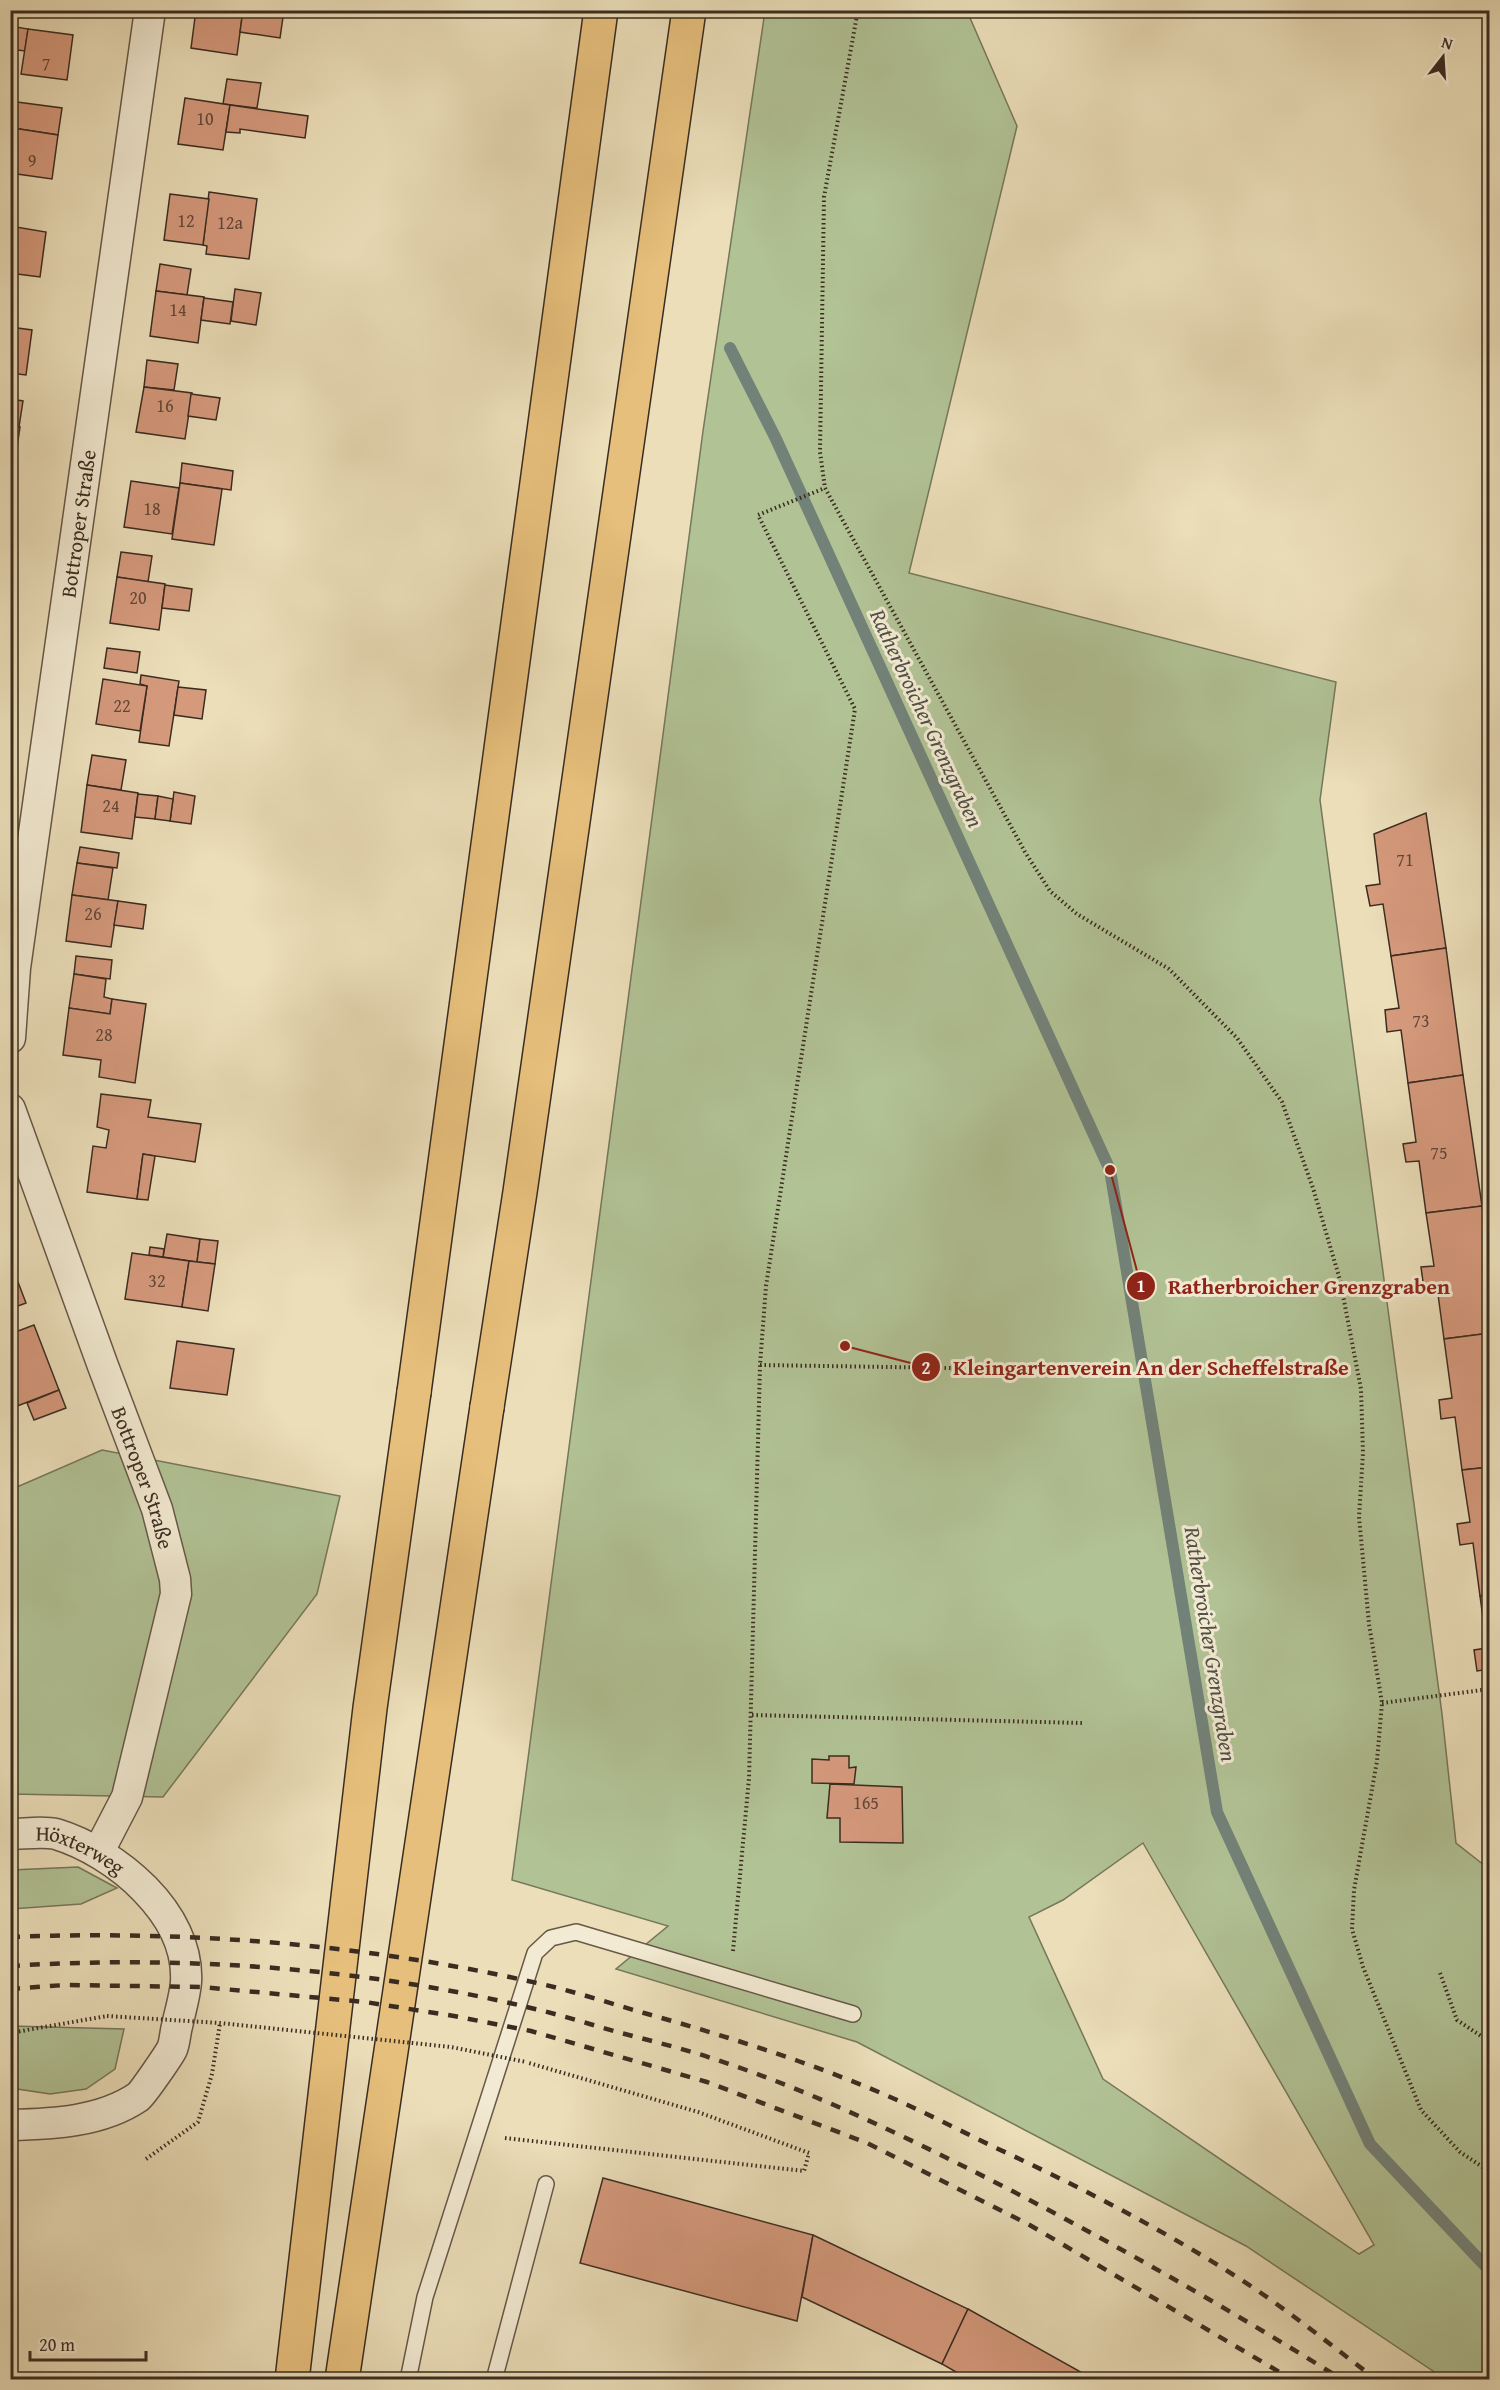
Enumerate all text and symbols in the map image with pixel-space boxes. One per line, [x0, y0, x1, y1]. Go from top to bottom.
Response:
north arrow [1413, 27, 1473, 87]
text: N [1439, 30, 1456, 56]
house number: 7 [42, 50, 50, 77]
house number: 10 [196, 105, 214, 132]
house number: 9 [28, 147, 36, 174]
house number: 12 [177, 207, 195, 234]
house number: 12a [217, 209, 243, 236]
house number: 14 [169, 296, 187, 323]
house number: 16 [156, 392, 174, 419]
street label: Bottroper Straße [52, 447, 103, 600]
house number: 18 [143, 495, 161, 522]
house number: 20 [129, 584, 147, 611]
water label: Ratherbroicher Grenzgraben [862, 603, 992, 832]
house number: 22 [113, 692, 131, 719]
house number: 24 [102, 792, 120, 819]
house number: 71 [1396, 846, 1414, 873]
house number: 26 [84, 900, 102, 927]
house number: 73 [1412, 1007, 1430, 1034]
house number: 28 [95, 1021, 113, 1048]
house number: 75 [1430, 1139, 1448, 1166]
callout: Ratherbroicher Grenzgraben [1126, 1266, 1462, 1306]
house number: 32 [148, 1267, 166, 1294]
text: Ratherbroicher Grenzgraben [1168, 1270, 1450, 1302]
text: 1 [1136, 1272, 1146, 1299]
callout: Kleingartenverein An der Scheffelstraße [911, 1347, 1361, 1387]
text: Kleingartenverein An der Scheffelstraße [953, 1351, 1349, 1383]
text: 2 [921, 1354, 931, 1381]
street label: Bottroper Straße [104, 1402, 182, 1552]
water label: Ratherbroicher Grenzgraben [1176, 1523, 1245, 1764]
house number: 165 [853, 1789, 879, 1816]
street label: Höxterweg [36, 1817, 132, 1882]
scale bar [30, 2324, 146, 2362]
text: 20 m [39, 2331, 75, 2358]

